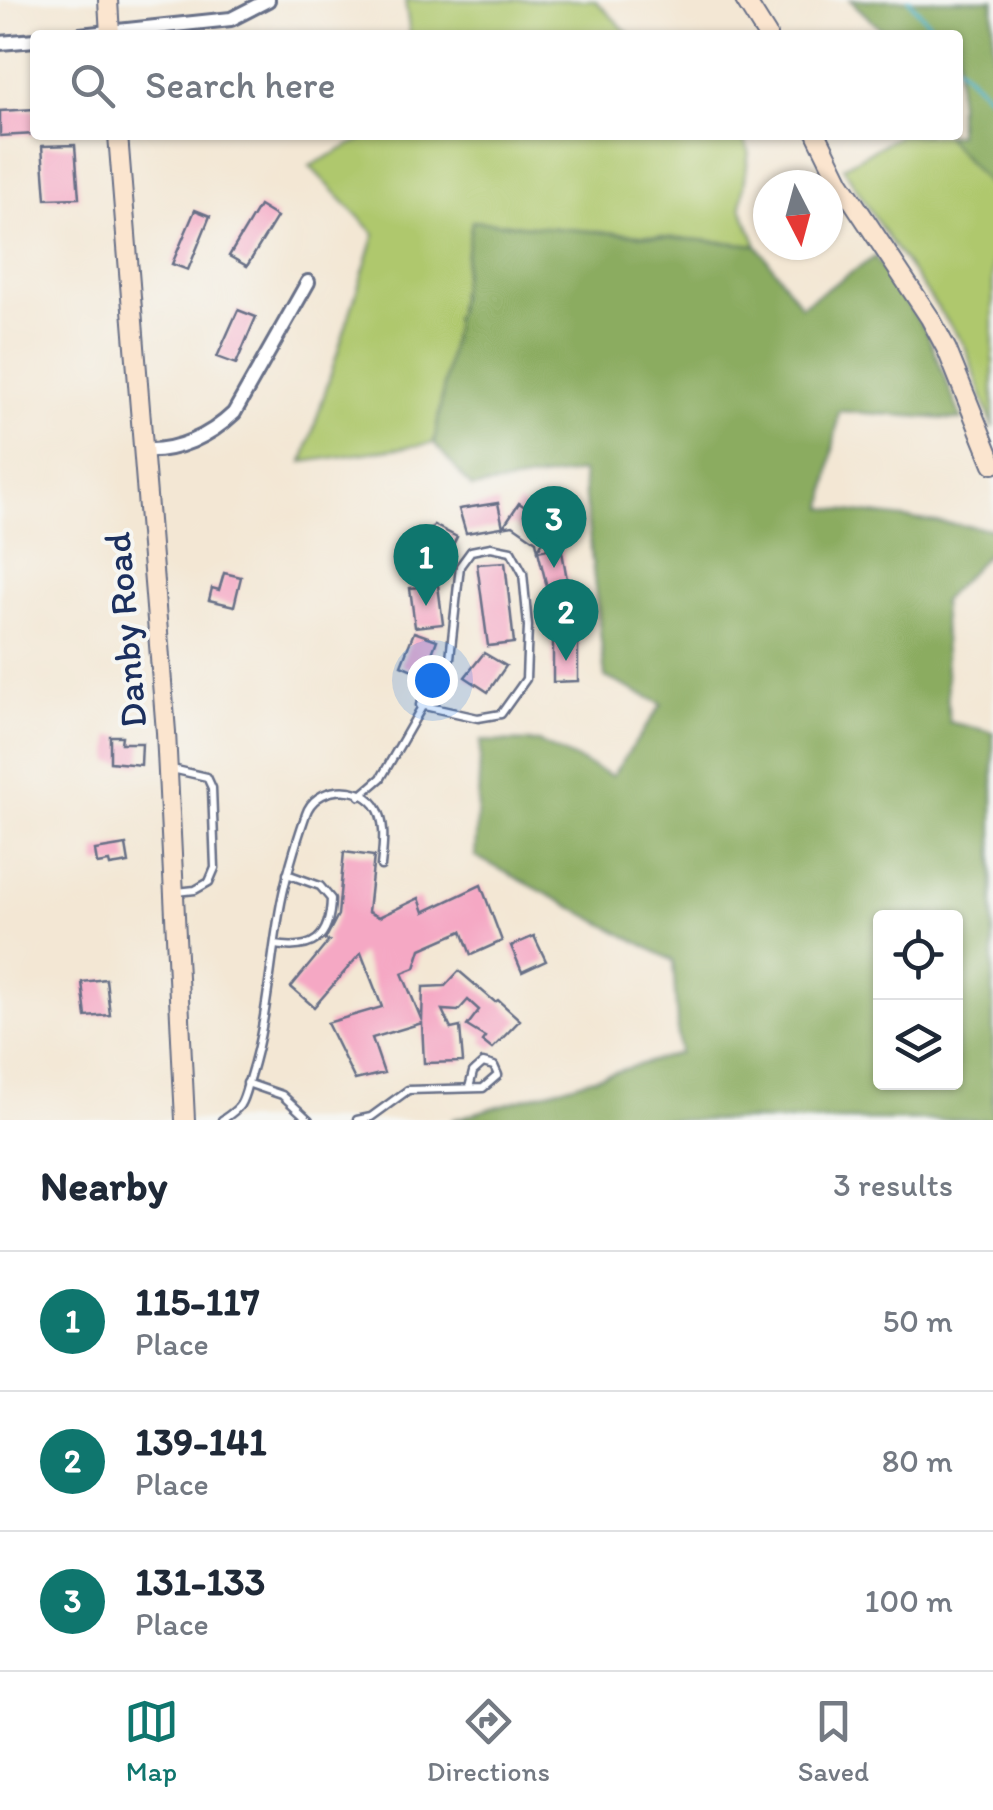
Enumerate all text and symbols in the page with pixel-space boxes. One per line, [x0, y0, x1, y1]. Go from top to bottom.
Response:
search box [30, 30, 963, 140]
icon: search [65, 58, 120, 113]
text: Search here [145, 62, 336, 108]
north arrow [753, 170, 843, 260]
pin: 3 [522, 486, 586, 568]
pin: 1 [394, 524, 458, 606]
street label: Danby Road [94, 530, 156, 730]
pin: 2 [534, 578, 598, 661]
your location [407, 655, 458, 706]
map controls [873, 910, 963, 1090]
button: locate [873, 910, 963, 1000]
button: layers [873, 1000, 963, 1090]
text: Nearby [40, 1160, 167, 1211]
text: 3 results [833, 1166, 953, 1204]
text: 115-117 [135, 1279, 260, 1325]
text: 1 [65, 1302, 80, 1340]
text: 50 m [882, 1302, 953, 1340]
text: Place [135, 1325, 209, 1363]
text: 139-141 [135, 1419, 267, 1465]
text: 2 [64, 1442, 81, 1480]
text: 80 m [882, 1442, 953, 1480]
text: Place [135, 1465, 209, 1503]
text: 131-133 [135, 1559, 265, 1605]
text: 3 [64, 1582, 81, 1620]
text: 100 m [865, 1582, 953, 1620]
text: Place [135, 1605, 209, 1643]
tab: Map [124, 1694, 179, 1788]
tab: Directions [427, 1694, 550, 1788]
tab: Saved [798, 1694, 869, 1788]

